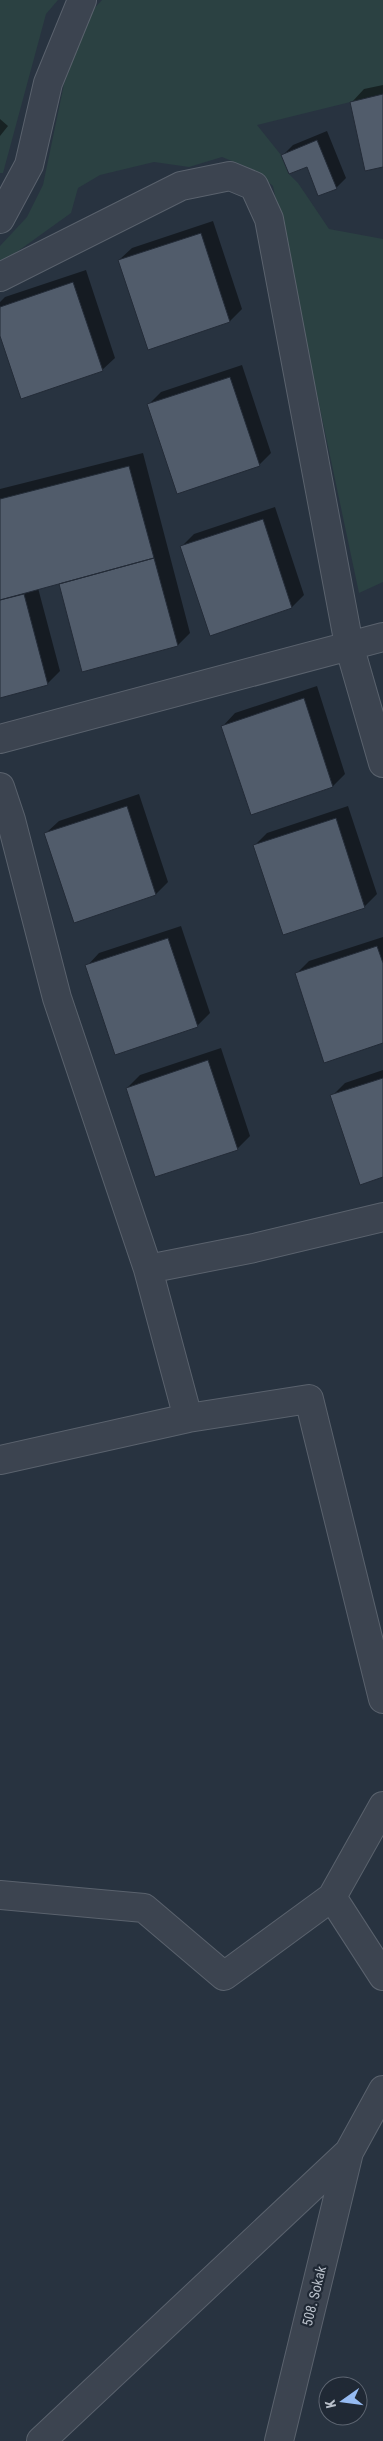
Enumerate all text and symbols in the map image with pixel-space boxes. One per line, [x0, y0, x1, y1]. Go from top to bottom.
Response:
street label: 508. Sokak [299, 2264, 329, 2328]
north arrow [318, 2376, 368, 2426]
text: K [322, 2398, 339, 2410]

